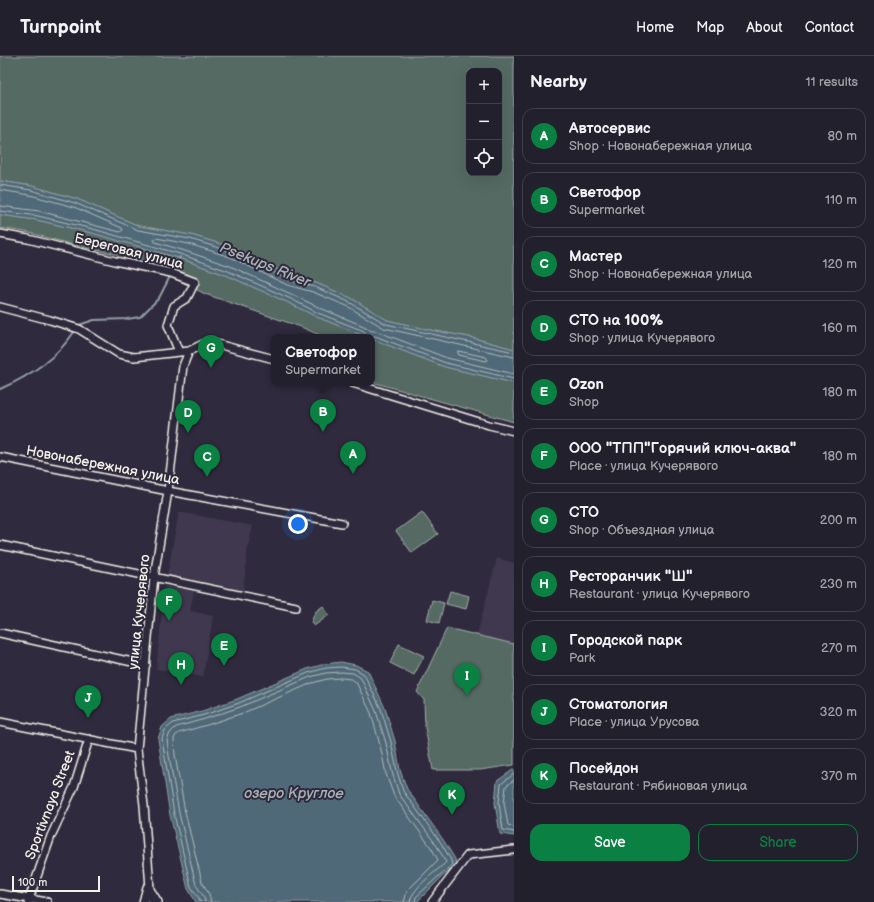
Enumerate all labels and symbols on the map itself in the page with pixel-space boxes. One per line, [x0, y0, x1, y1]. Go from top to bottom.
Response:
street label: Береговая улица [73, 229, 186, 273]
water label: Psekups River [217, 238, 315, 292]
pin: G [198, 335, 224, 368]
pin: B [310, 399, 336, 432]
pin: D [175, 400, 201, 433]
pin: A [340, 441, 366, 474]
street label: Новонабережная улица [25, 442, 182, 488]
pin: C [194, 444, 220, 477]
your location [288, 514, 308, 534]
street label: улица Кучерявого [124, 554, 154, 670]
pin: F [156, 588, 182, 621]
pin: E [211, 633, 237, 666]
pin: H [168, 652, 194, 685]
pin: I [454, 663, 480, 696]
pin: J [75, 685, 101, 718]
street label: Sportivnaya Street [21, 748, 79, 862]
pin: K [439, 782, 465, 815]
water label: озеро Круглое [244, 784, 344, 803]
scale bar [12, 874, 100, 893]

